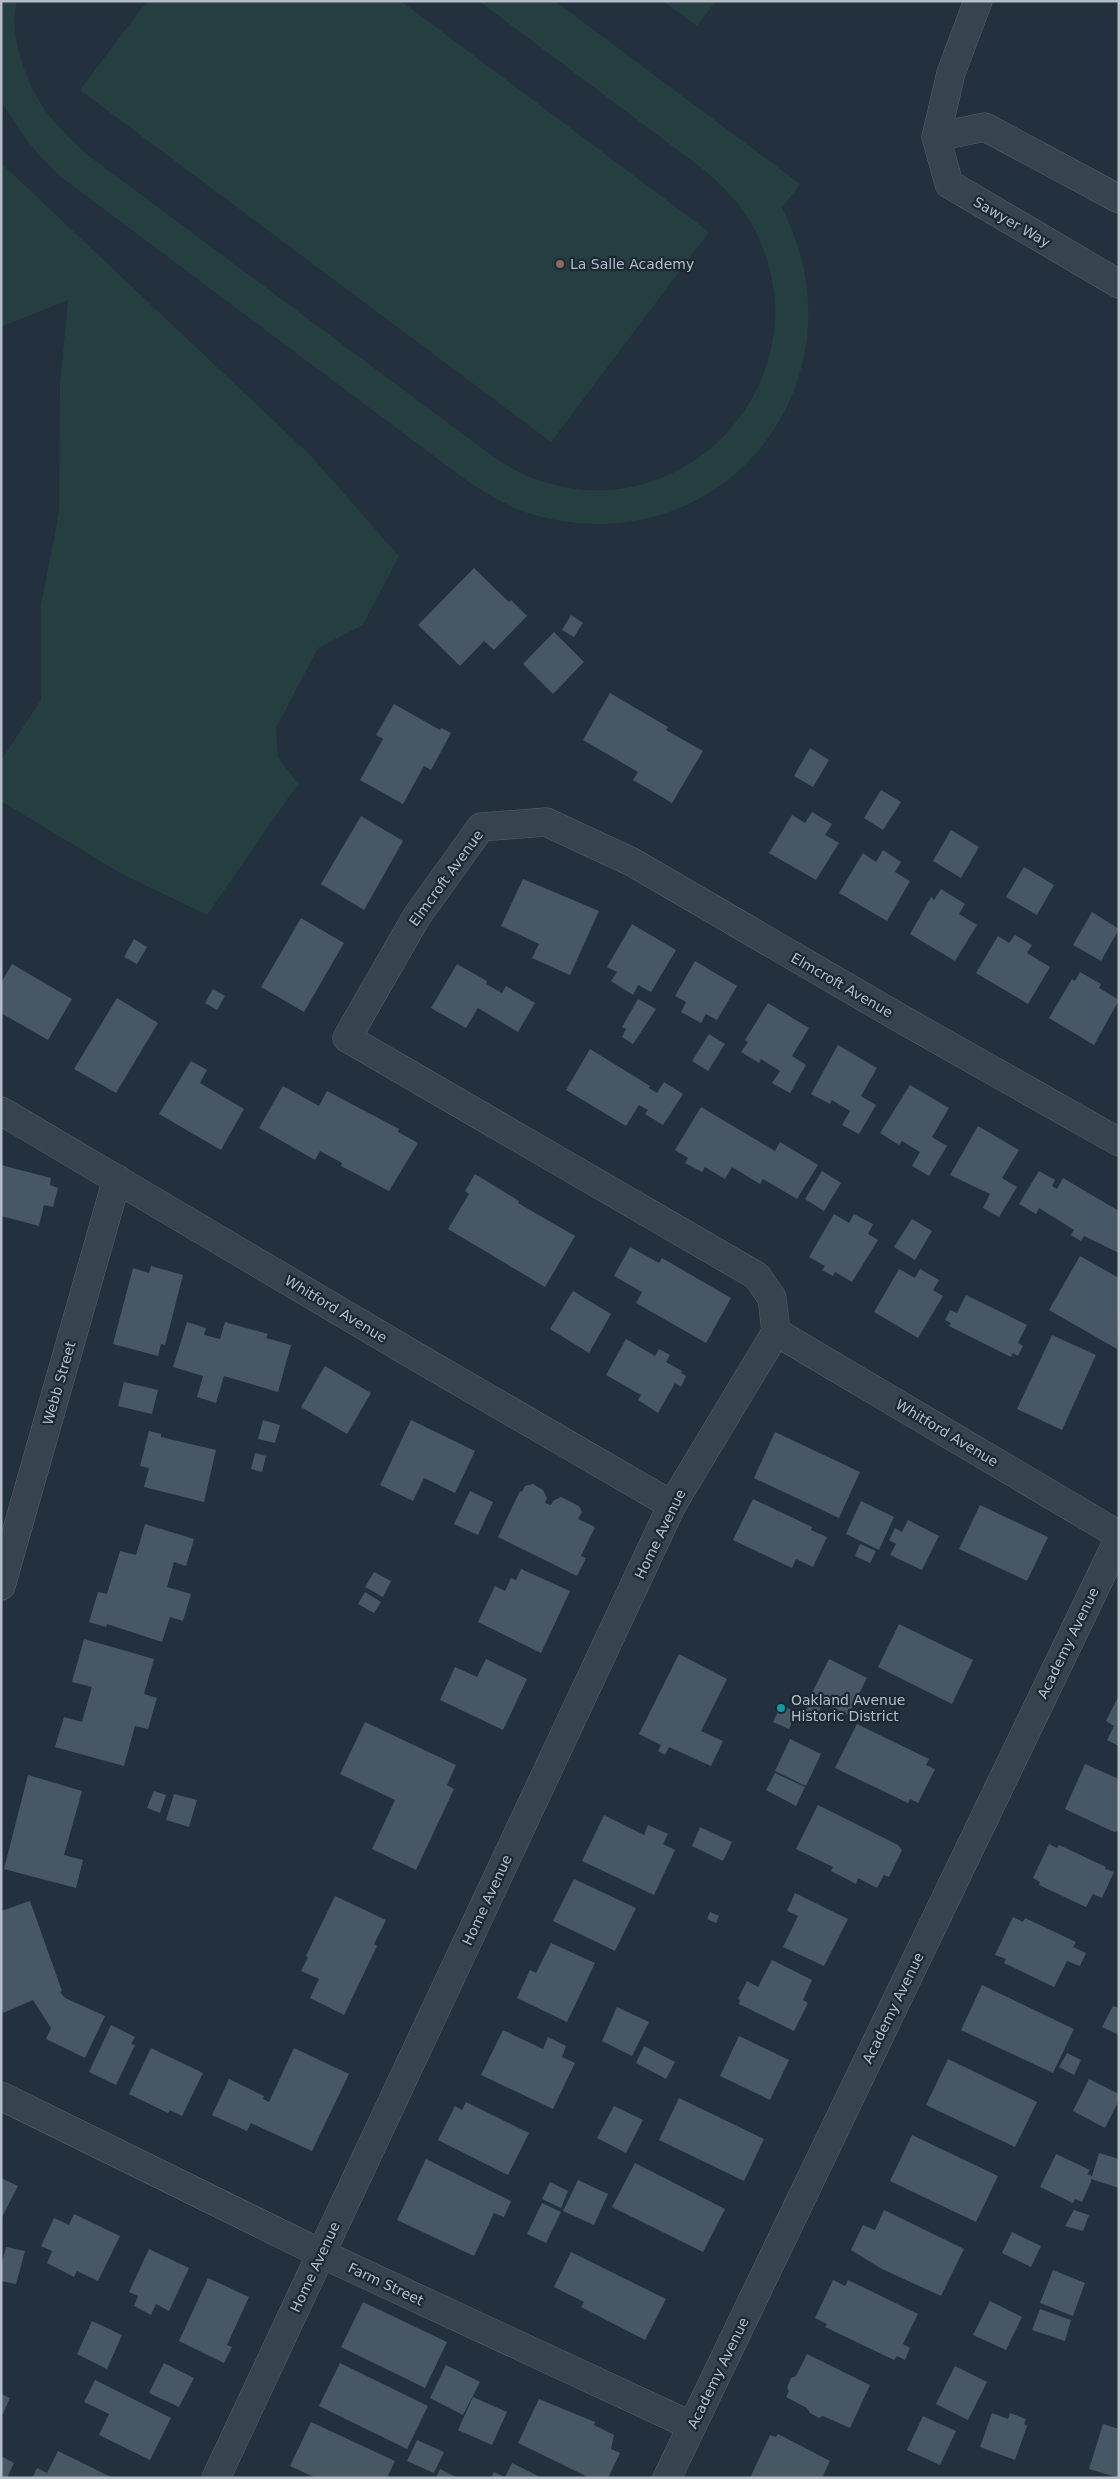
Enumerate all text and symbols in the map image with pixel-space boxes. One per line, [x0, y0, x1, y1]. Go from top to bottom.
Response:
street label: Sawyer Way [971, 194, 1053, 250]
place label: La Salle Academy [570, 256, 694, 272]
marker: La Salle Academy [554, 258, 566, 270]
street label: Elmcroft Avenue [406, 827, 486, 929]
street label: Elmcroft Avenue [788, 949, 896, 1021]
street label: Whitford Avenue [282, 1272, 390, 1346]
street label: Webb Street [39, 1339, 79, 1427]
street label: Whitford Avenue [893, 1396, 1001, 1470]
street label: Home Avenue [631, 1487, 689, 1581]
street label: Academy Avenue [1034, 1585, 1102, 1701]
place label: Oakland Avenue Historic District [791, 1692, 905, 1724]
marker: Oakland Avenue Historic District [775, 1702, 787, 1714]
street label: Home Avenue [459, 1852, 515, 1948]
street label: Academy Avenue [859, 1950, 927, 2066]
street label: Home Avenue [287, 2219, 343, 2315]
street label: Farm Street [346, 2260, 427, 2309]
street label: Academy Avenue [684, 2315, 752, 2431]

